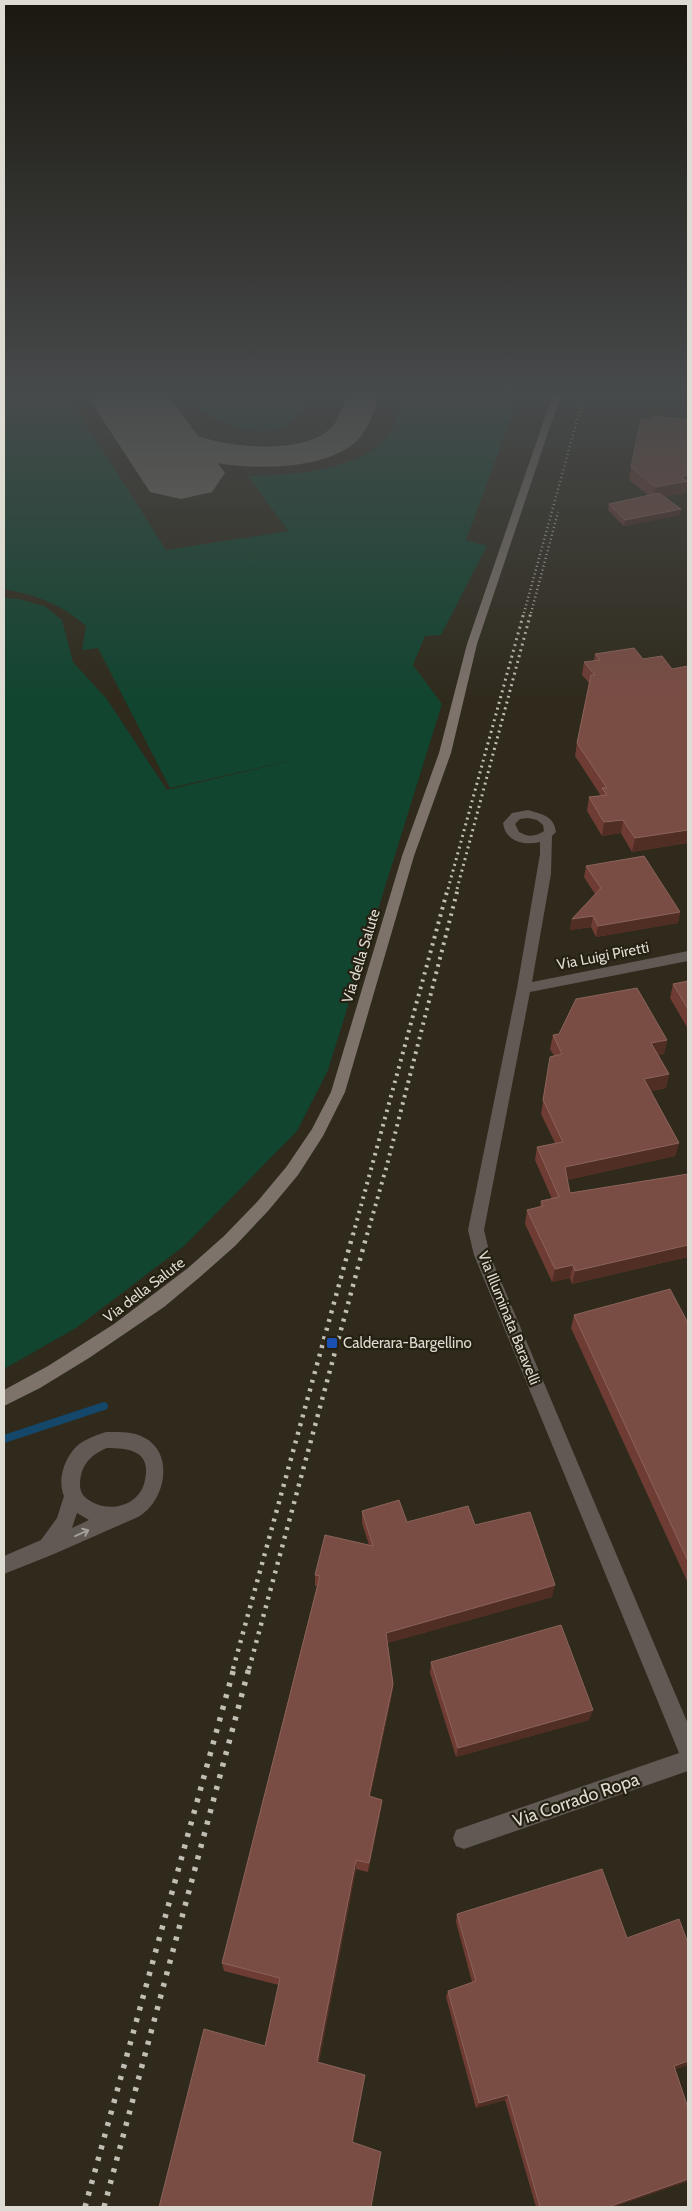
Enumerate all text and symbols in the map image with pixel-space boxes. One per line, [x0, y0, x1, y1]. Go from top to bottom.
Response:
street label: Via della Salute [338, 907, 384, 1005]
street label: Via Luigi Piretti [555, 938, 651, 974]
street label: Via Illuminata Baravelli [474, 1249, 544, 1387]
street label: Via della Salute [100, 1253, 189, 1326]
place label: Calderara-Bargellino [343, 1334, 472, 1352]
marker: Calderara-Bargellino [325, 1336, 339, 1350]
one-way arrow [74, 1528, 89, 1538]
street label: Via Corrado Ropa [510, 1768, 642, 1832]

